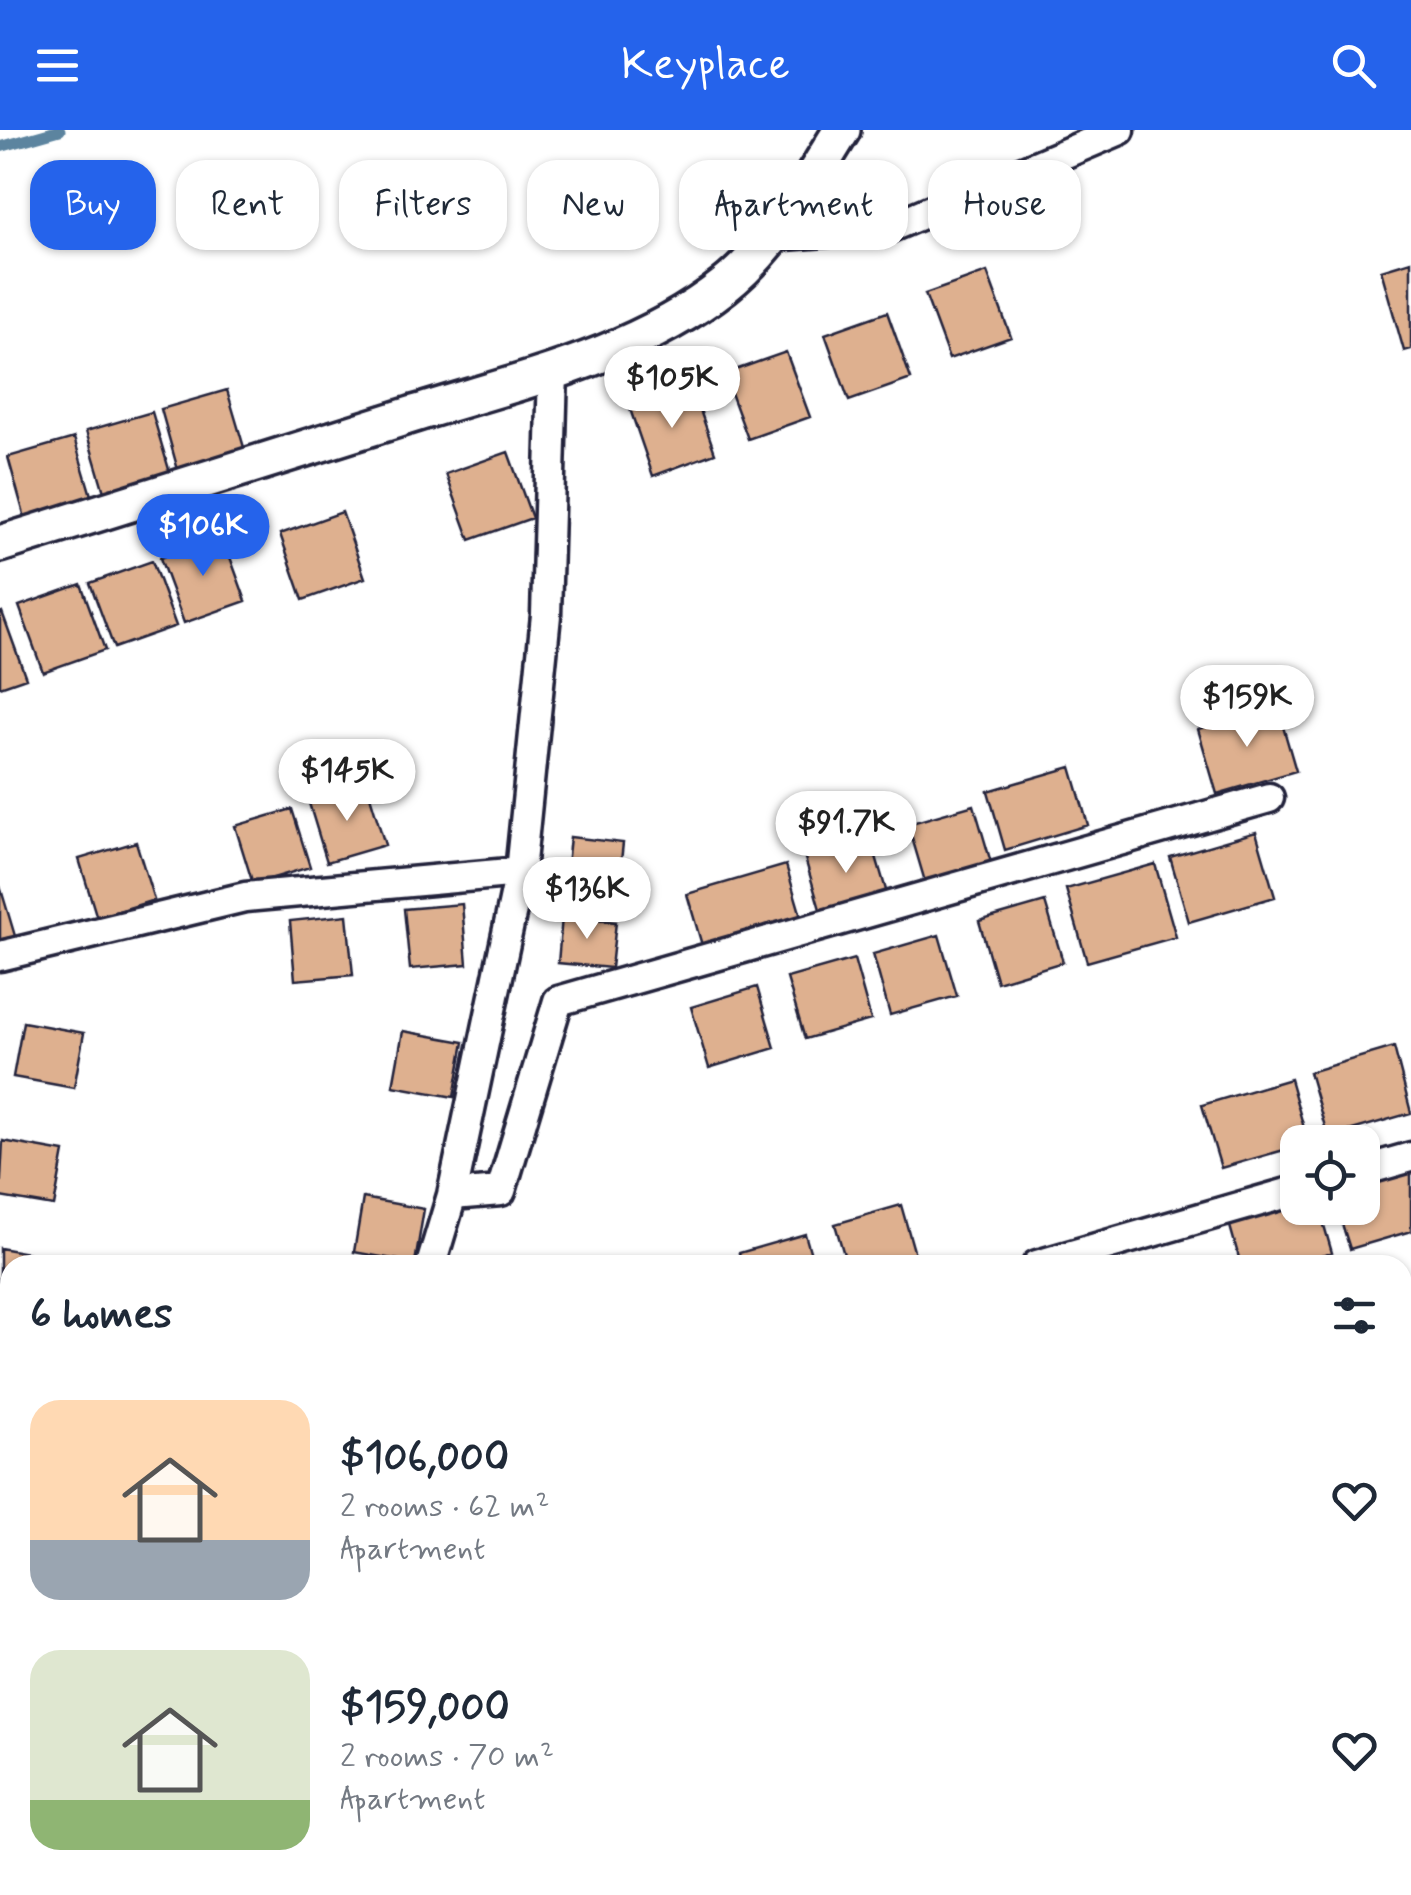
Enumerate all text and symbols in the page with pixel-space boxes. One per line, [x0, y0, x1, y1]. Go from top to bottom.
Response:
text: Keyplace [621, 36, 790, 95]
icon: menu [30, 38, 85, 93]
icon: search [1326, 38, 1381, 93]
chip: Buy [30, 160, 156, 250]
chip: Rent [176, 160, 319, 250]
chip: Filters [339, 160, 507, 250]
chip: New [527, 160, 659, 250]
chip: Apartment [679, 160, 908, 250]
chip: House [928, 160, 1081, 250]
pin: $105K [602, 346, 742, 431]
text: $105K [626, 357, 718, 399]
pin: $106K [133, 494, 273, 579]
text: $106K [158, 505, 248, 547]
pin: $159K [1177, 665, 1317, 750]
text: $159K [1202, 676, 1292, 718]
pin: $145K [277, 739, 417, 824]
text: $145K [301, 750, 393, 792]
pin: $91.7K [765, 791, 927, 876]
text: $91.7K [798, 802, 894, 844]
pin: $136K [517, 857, 657, 942]
text: $136K [545, 868, 629, 910]
map controls [1280, 1125, 1380, 1225]
button: locate [1280, 1125, 1380, 1225]
text: 6 homes [30, 1288, 173, 1343]
icon: filters [1327, 1288, 1382, 1343]
text: $106,000 [340, 1431, 509, 1486]
icon: home [110, 1440, 230, 1560]
icon: heart [1327, 1473, 1382, 1528]
text: 2 rooms · 62 m² [340, 1486, 549, 1528]
text: Apartment [340, 1528, 485, 1570]
text: $159,000 [340, 1681, 510, 1736]
icon: home [110, 1690, 230, 1810]
icon: heart [1327, 1723, 1382, 1778]
text: 2 rooms · 70 m² [340, 1736, 554, 1778]
text: Apartment [340, 1778, 485, 1820]

